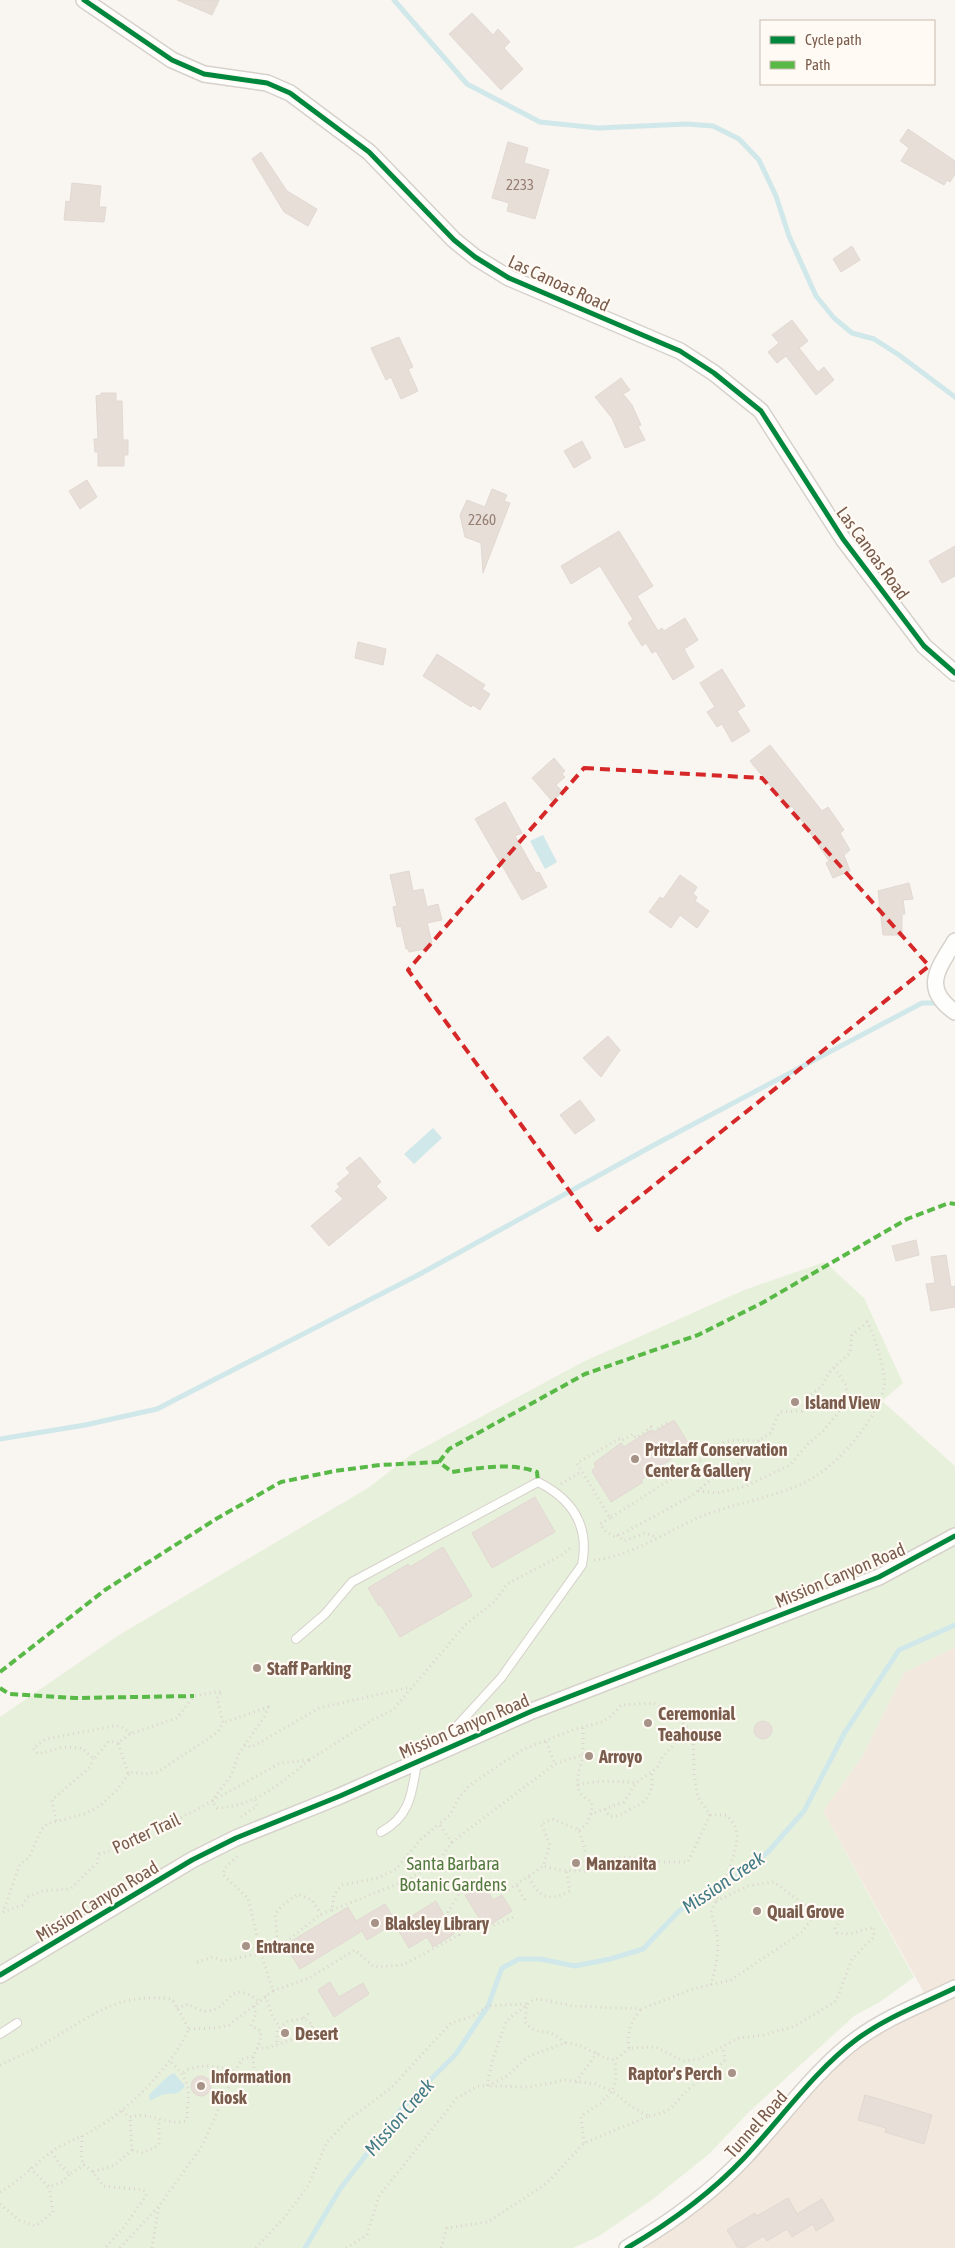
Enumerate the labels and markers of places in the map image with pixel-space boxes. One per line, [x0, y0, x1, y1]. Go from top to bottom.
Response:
place label: Island View [805, 1392, 881, 1413]
marker: Island View [789, 1396, 801, 1408]
place label: Pritzlaff Conservation Center & Gallery [645, 1439, 788, 1481]
marker: Pritzlaff Conservation Center & Gallery [629, 1453, 641, 1465]
place label: Staff Parking [267, 1658, 351, 1679]
marker: Staff Parking [251, 1662, 263, 1674]
place label: Ceremonial Teahouse [658, 1703, 735, 1745]
marker: Ceremonial Teahouse [642, 1717, 654, 1729]
place label: Arroyo [598, 1746, 642, 1767]
marker: Arroyo [583, 1750, 595, 1762]
place label: Manzanita [586, 1853, 656, 1874]
marker: Manzanita [570, 1857, 582, 1869]
place label: Quail Grove [767, 1901, 845, 1922]
marker: Quail Grove [751, 1905, 763, 1917]
place label: Blaksley Library [385, 1913, 490, 1934]
marker: Blaksley Library [369, 1917, 381, 1929]
place label: Entrance [256, 1936, 314, 1957]
marker: Entrance [240, 1940, 252, 1952]
place label: Desert [295, 2023, 339, 2044]
marker: Desert [279, 2027, 291, 2039]
place label: Raptor's Perch [628, 2063, 722, 2084]
place label: Information Kiosk [211, 2066, 291, 2108]
marker: Raptor's Perch [726, 2067, 738, 2079]
marker: Information Kiosk [195, 2080, 207, 2092]

